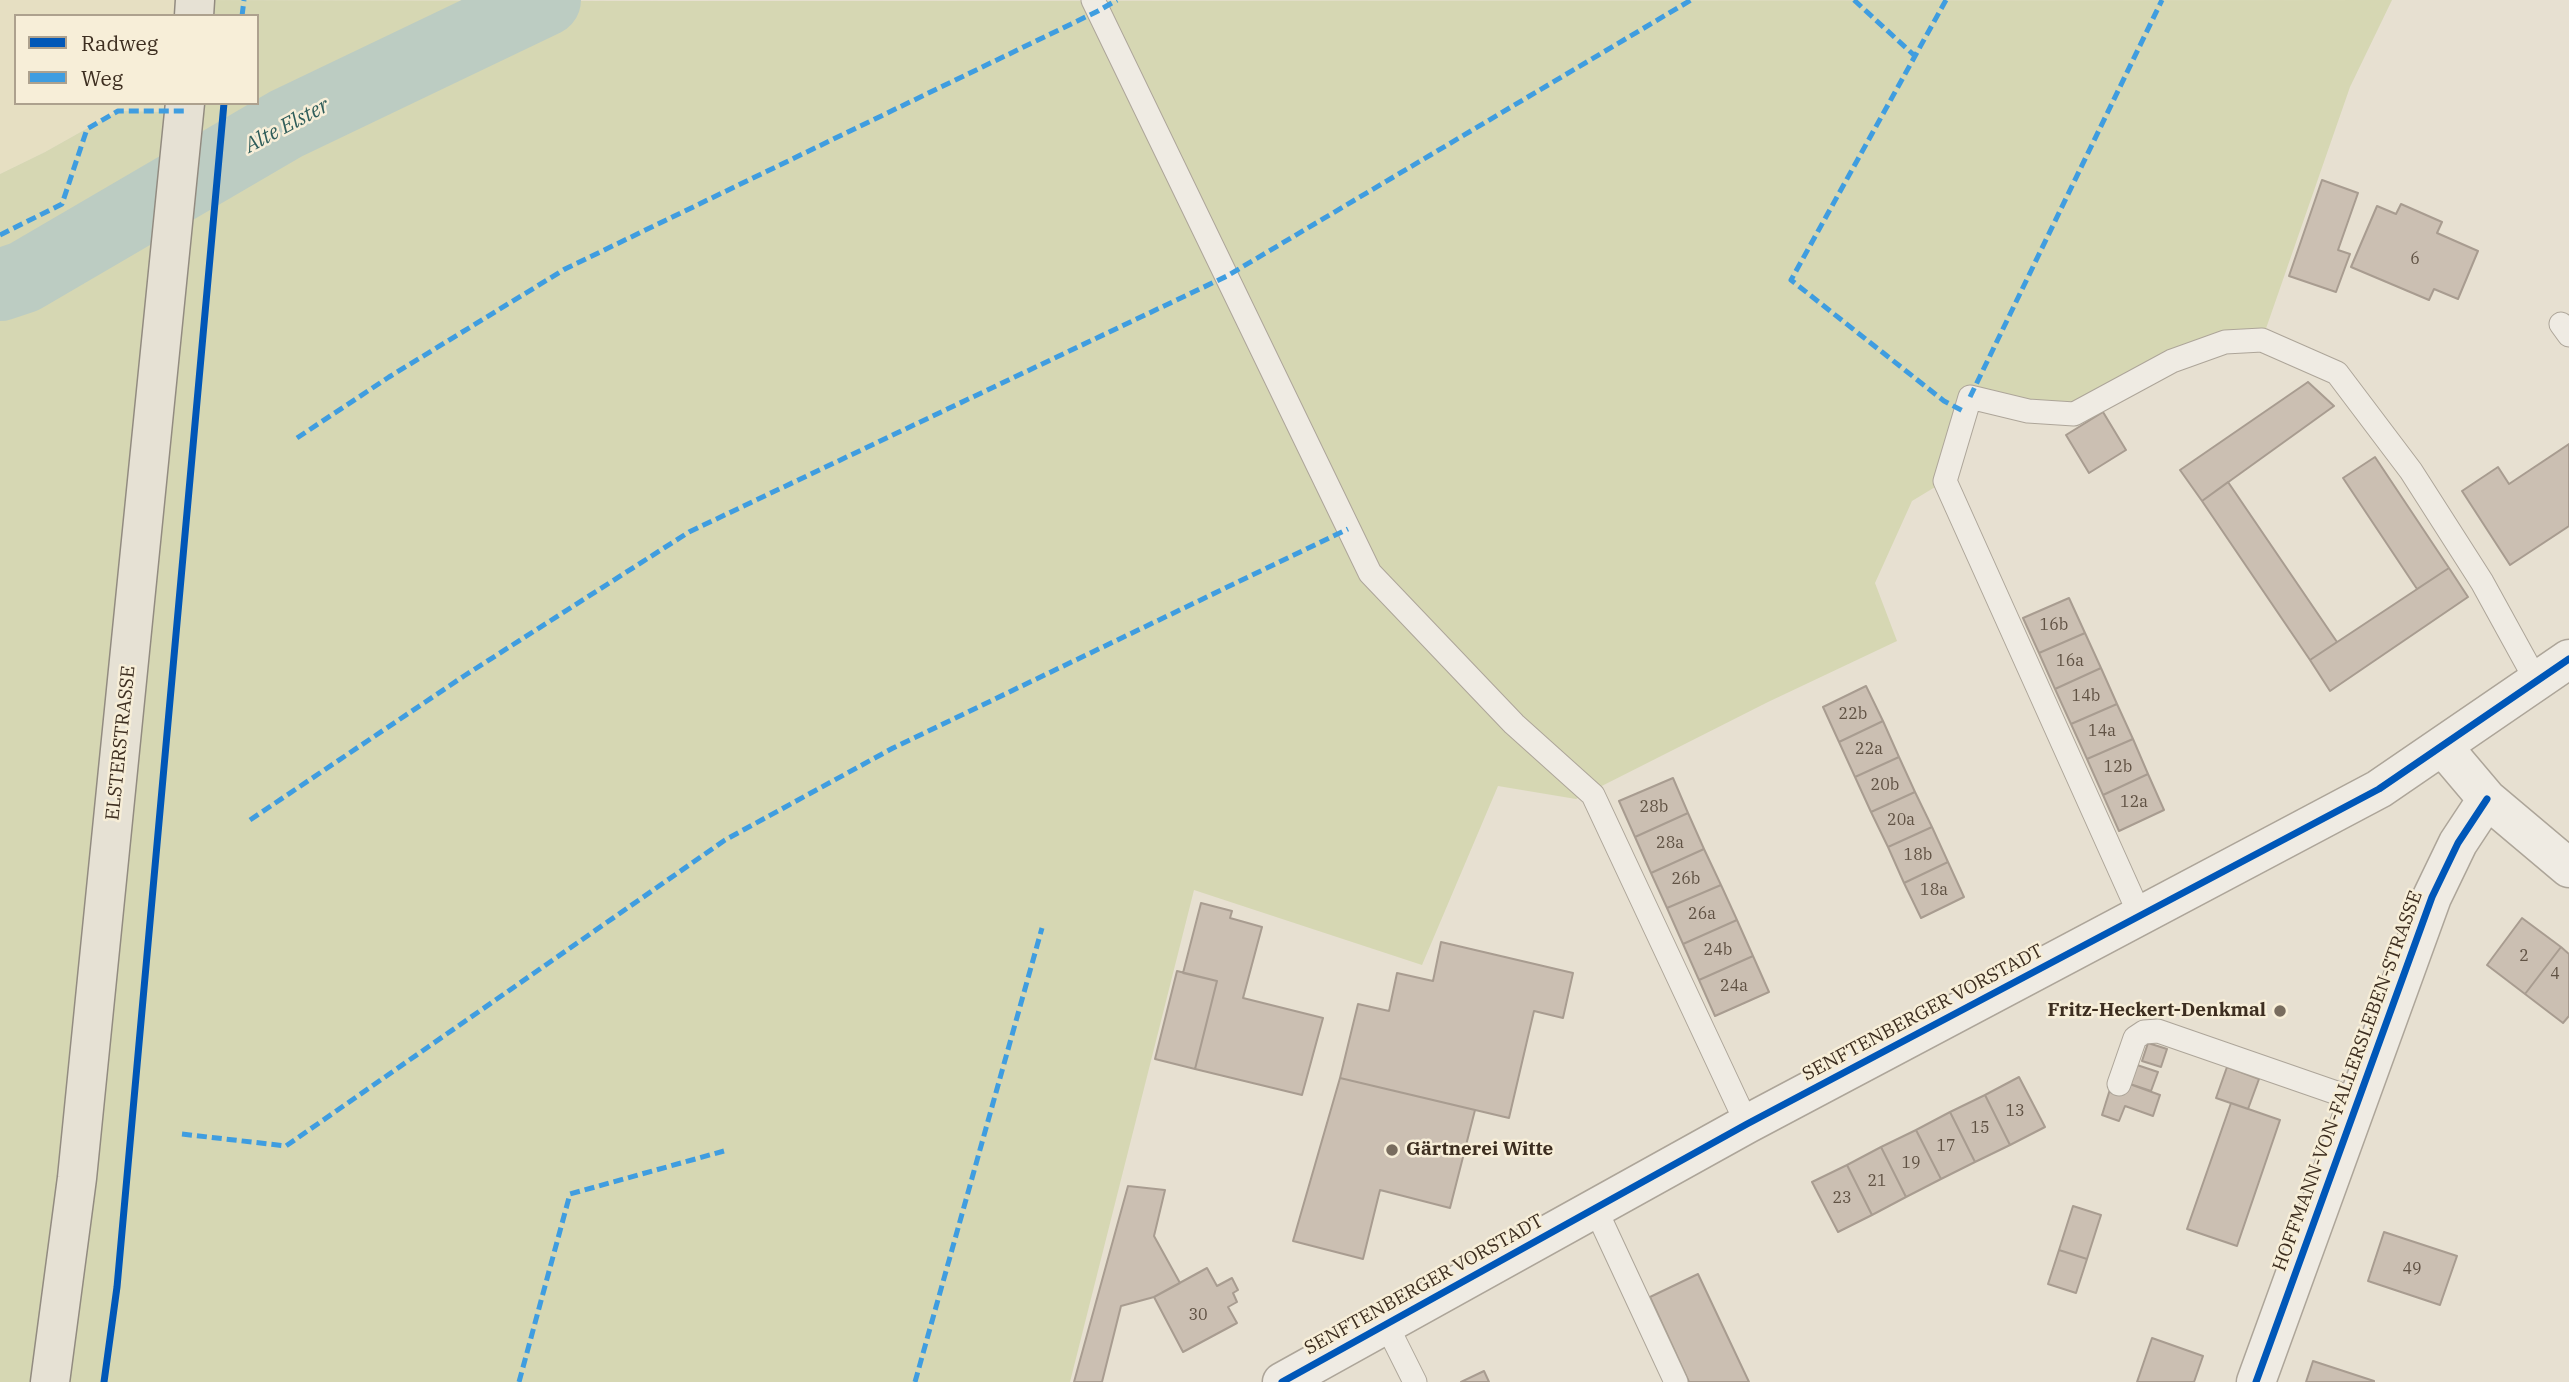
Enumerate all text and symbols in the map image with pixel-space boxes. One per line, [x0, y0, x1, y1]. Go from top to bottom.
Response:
legend [14, 14, 259, 105]
text: Radweg [81, 29, 158, 57]
text: Weg [81, 64, 123, 92]
water label: Alte Elster [240, 93, 334, 159]
house number: 6 [2410, 249, 2420, 269]
house number: 16b [2040, 615, 2068, 635]
house number: 16a [2056, 651, 2084, 671]
street label: ELSTERSTRASSE [102, 665, 140, 821]
house number: 14b [2072, 686, 2100, 706]
house number: 22b [1839, 704, 1867, 724]
house number: 14a [2088, 721, 2116, 741]
house number: 22a [1855, 739, 1883, 759]
house number: 12b [2104, 757, 2132, 777]
house number: 20b [1871, 775, 1899, 795]
house number: 12a [2120, 792, 2148, 812]
house number: 28b [1640, 797, 1668, 817]
house number: 20a [1887, 810, 1915, 830]
house number: 28a [1656, 833, 1684, 853]
house number: 18b [1904, 845, 1932, 865]
house number: 26b [1672, 869, 1700, 889]
house number: 18a [1920, 880, 1948, 900]
street label: HOFFMANN-VON-FALLERSLEBEN-STRASSE [2268, 888, 2428, 1274]
house number: 26a [1688, 904, 1716, 924]
house number: 24b [1704, 940, 1732, 960]
street label: SENFTENBERGER VORSTADT [1799, 940, 2047, 1086]
house number: 2 [2519, 946, 2529, 966]
house number: 4 [2550, 964, 2560, 984]
house number: 24a [1720, 976, 1748, 996]
place label: Fritz-Heckert-Denkmal [2047, 1000, 2266, 1022]
marker: Fritz-Heckert-Denkmal [2272, 1003, 2288, 1019]
house number: 13 [2005, 1101, 2025, 1121]
house number: 15 [1970, 1118, 1990, 1138]
house number: 17 [1936, 1136, 1956, 1156]
place label: Gärtnerei Witte [1406, 1139, 1553, 1161]
marker: Gärtnerei Witte [1384, 1142, 1400, 1158]
house number: 19 [1901, 1153, 1921, 1173]
house number: 21 [1867, 1171, 1887, 1191]
house number: 23 [1832, 1188, 1852, 1208]
street label: SENFTENBERGER VORSTADT [1301, 1210, 1547, 1360]
house number: 49 [2402, 1259, 2422, 1279]
house number: 30 [1188, 1305, 1208, 1325]

